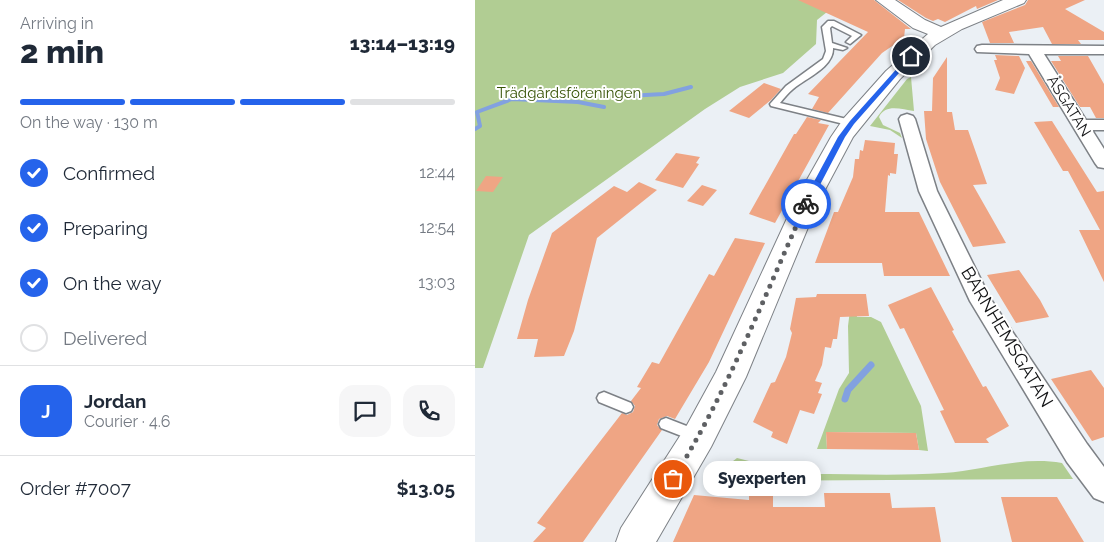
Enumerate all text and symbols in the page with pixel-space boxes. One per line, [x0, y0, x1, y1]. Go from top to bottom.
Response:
text: Arriving in [20, 14, 94, 33]
text: 13:14–13:19 [350, 32, 455, 54]
text: 2 min [20, 33, 104, 70]
pin [890, 35, 932, 77]
icon: home [897, 42, 925, 70]
street label: ÅSGATAN [1043, 72, 1095, 140]
park label: Trädgårdsföreningen [497, 84, 641, 102]
text: On the way · 130 m [20, 113, 158, 132]
icon: check [20, 159, 48, 187]
text: Confirmed [63, 162, 155, 184]
text: 12:44 [419, 163, 455, 182]
courier [781, 179, 831, 229]
icon: bike [792, 190, 820, 218]
icon: check [20, 214, 48, 242]
text: Preparing [63, 217, 148, 239]
text: 12:54 [419, 218, 455, 237]
street label: BARNHEMSGATAN [957, 263, 1058, 411]
icon: check [20, 269, 48, 297]
text: On the way [63, 272, 162, 294]
text: 13:03 [418, 273, 455, 292]
text: Delivered [63, 327, 147, 349]
button: chat [339, 385, 391, 437]
button: phone [403, 385, 455, 437]
text: Jordan [84, 390, 147, 412]
text: J [41, 400, 51, 422]
text: Courier · 4.6 [84, 412, 170, 431]
pin [652, 458, 694, 500]
callout: Syexperten [703, 462, 821, 496]
icon: bag [659, 465, 687, 493]
text: Syexperten [718, 469, 806, 488]
text: Order #7007 [20, 477, 131, 499]
text: $13.05 [396, 477, 455, 499]

